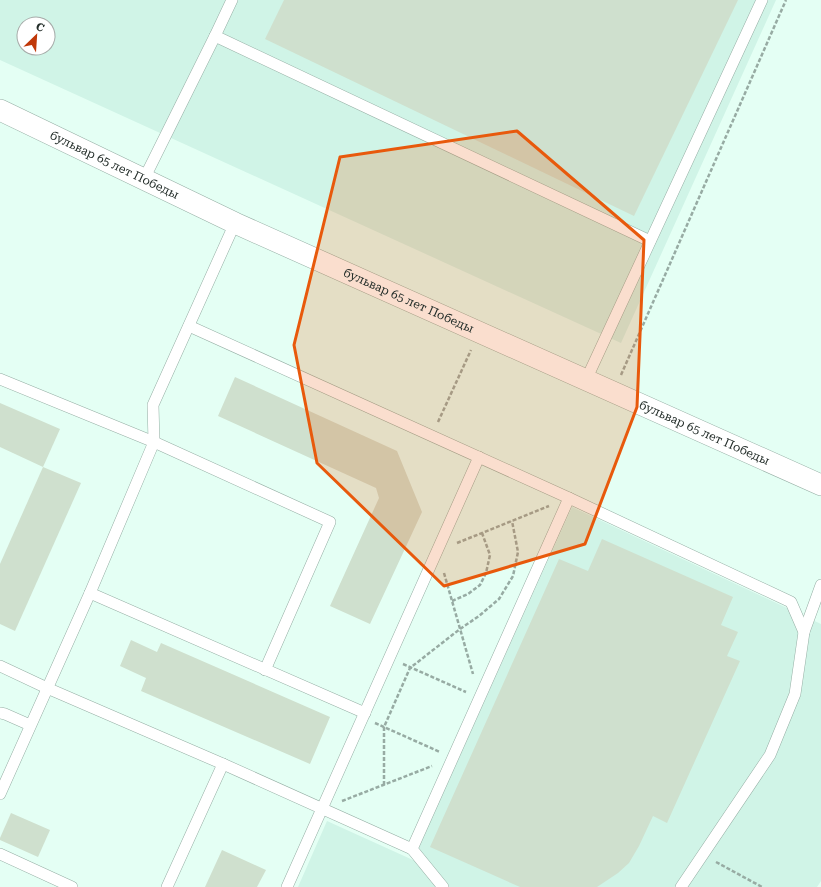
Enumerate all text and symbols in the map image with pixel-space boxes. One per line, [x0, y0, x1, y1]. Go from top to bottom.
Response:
north arrow [16, 16, 56, 56]
text: С [34, 20, 47, 35]
street label: бульвар 65 лет Победы [48, 128, 181, 202]
street label: бульвар 65 лет Победы [341, 265, 476, 336]
street label: бульвар 65 лет Победы [637, 398, 772, 468]

